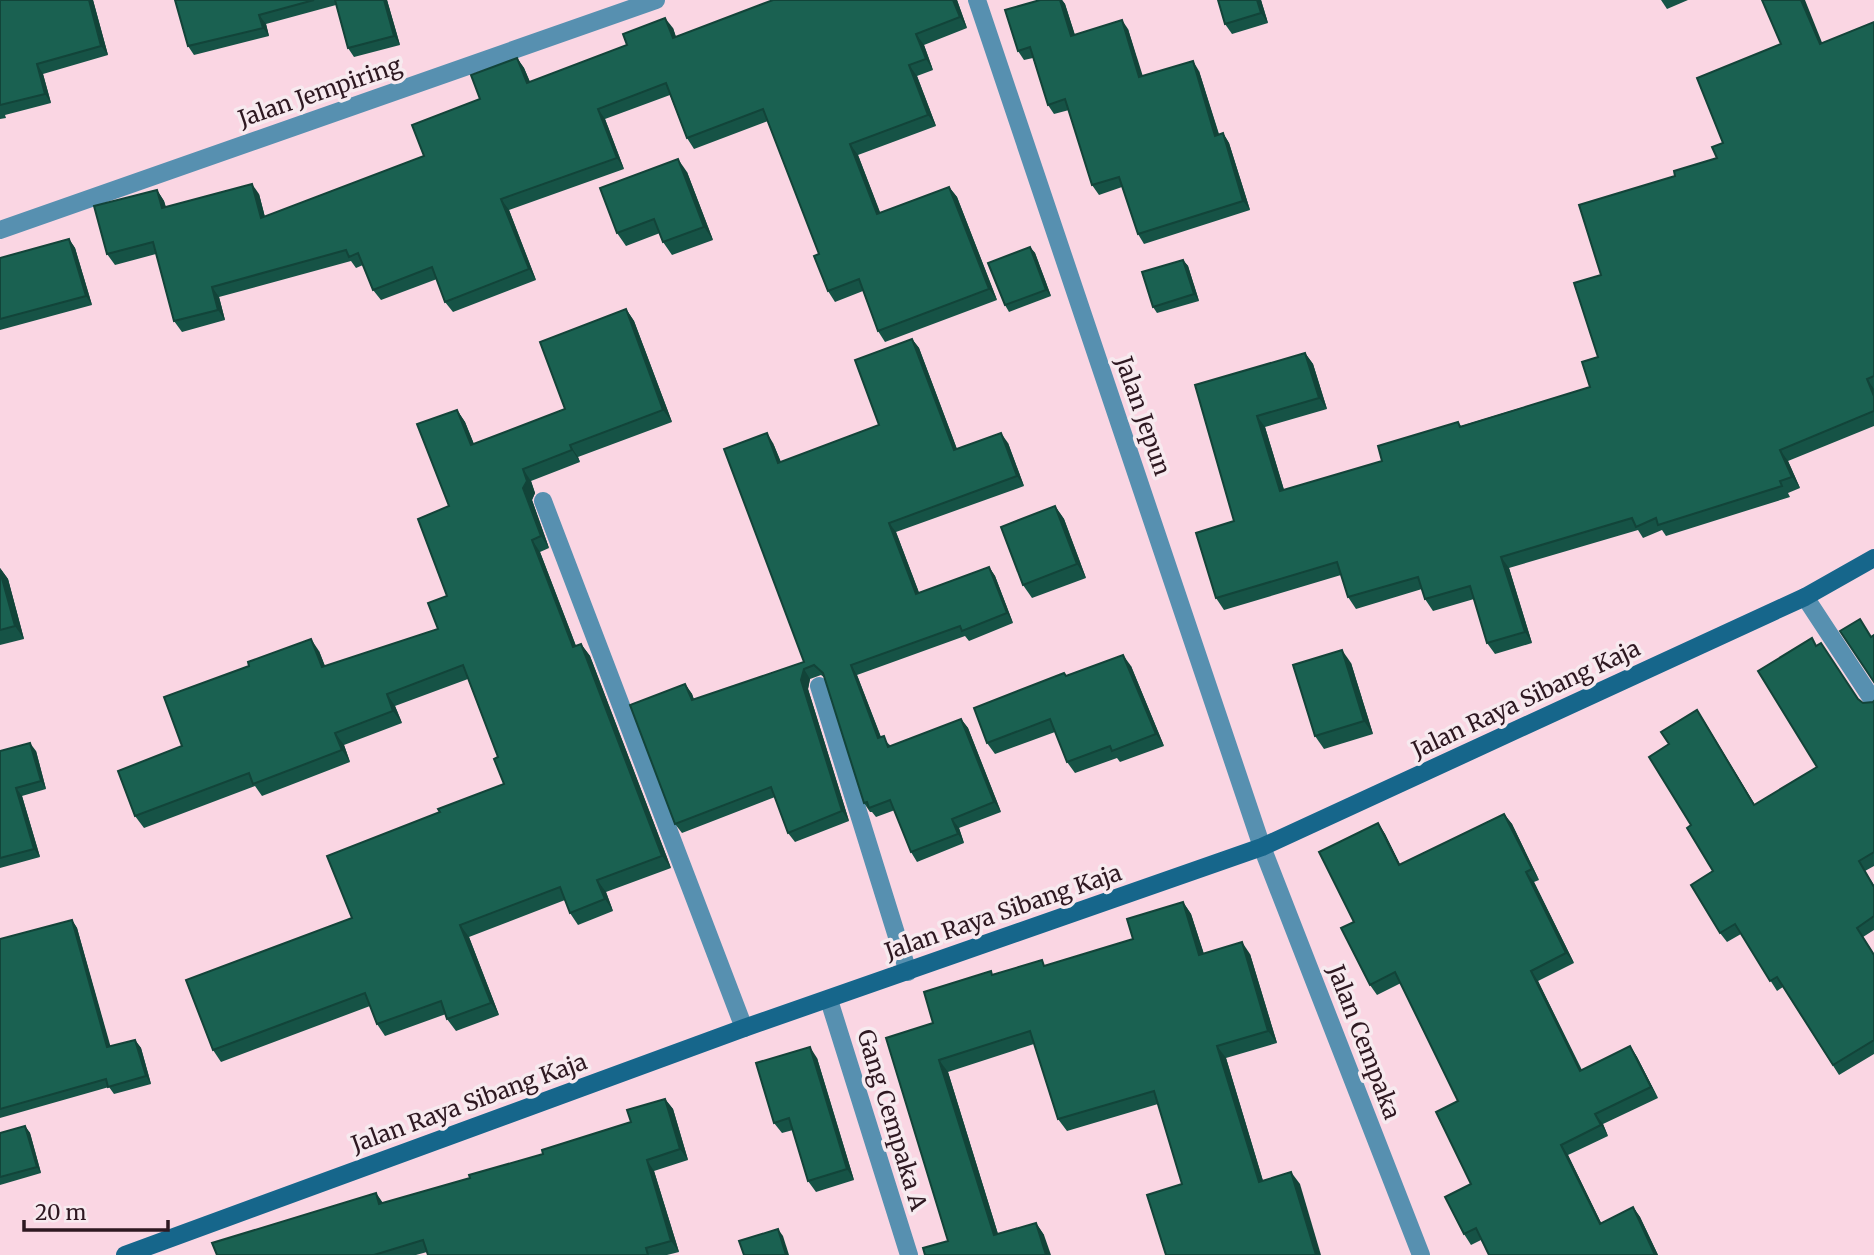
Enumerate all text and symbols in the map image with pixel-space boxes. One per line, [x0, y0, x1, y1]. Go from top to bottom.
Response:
street label: Jalan Jempiring [233, 50, 405, 133]
street label: Jalan Jepun [1109, 352, 1177, 479]
street label: Jalan Raya Sibang Kaja [1406, 633, 1644, 765]
street label: Jalan Raya Sibang Kaja [880, 857, 1125, 966]
street label: Jalan Cempaka [1321, 959, 1407, 1123]
street label: Gang Cempaka A [851, 1026, 934, 1215]
street label: Jalan Raya Sibang Kaja [346, 1046, 591, 1159]
scale bar [24, 1188, 168, 1232]
text: 20 m [35, 1199, 87, 1226]

